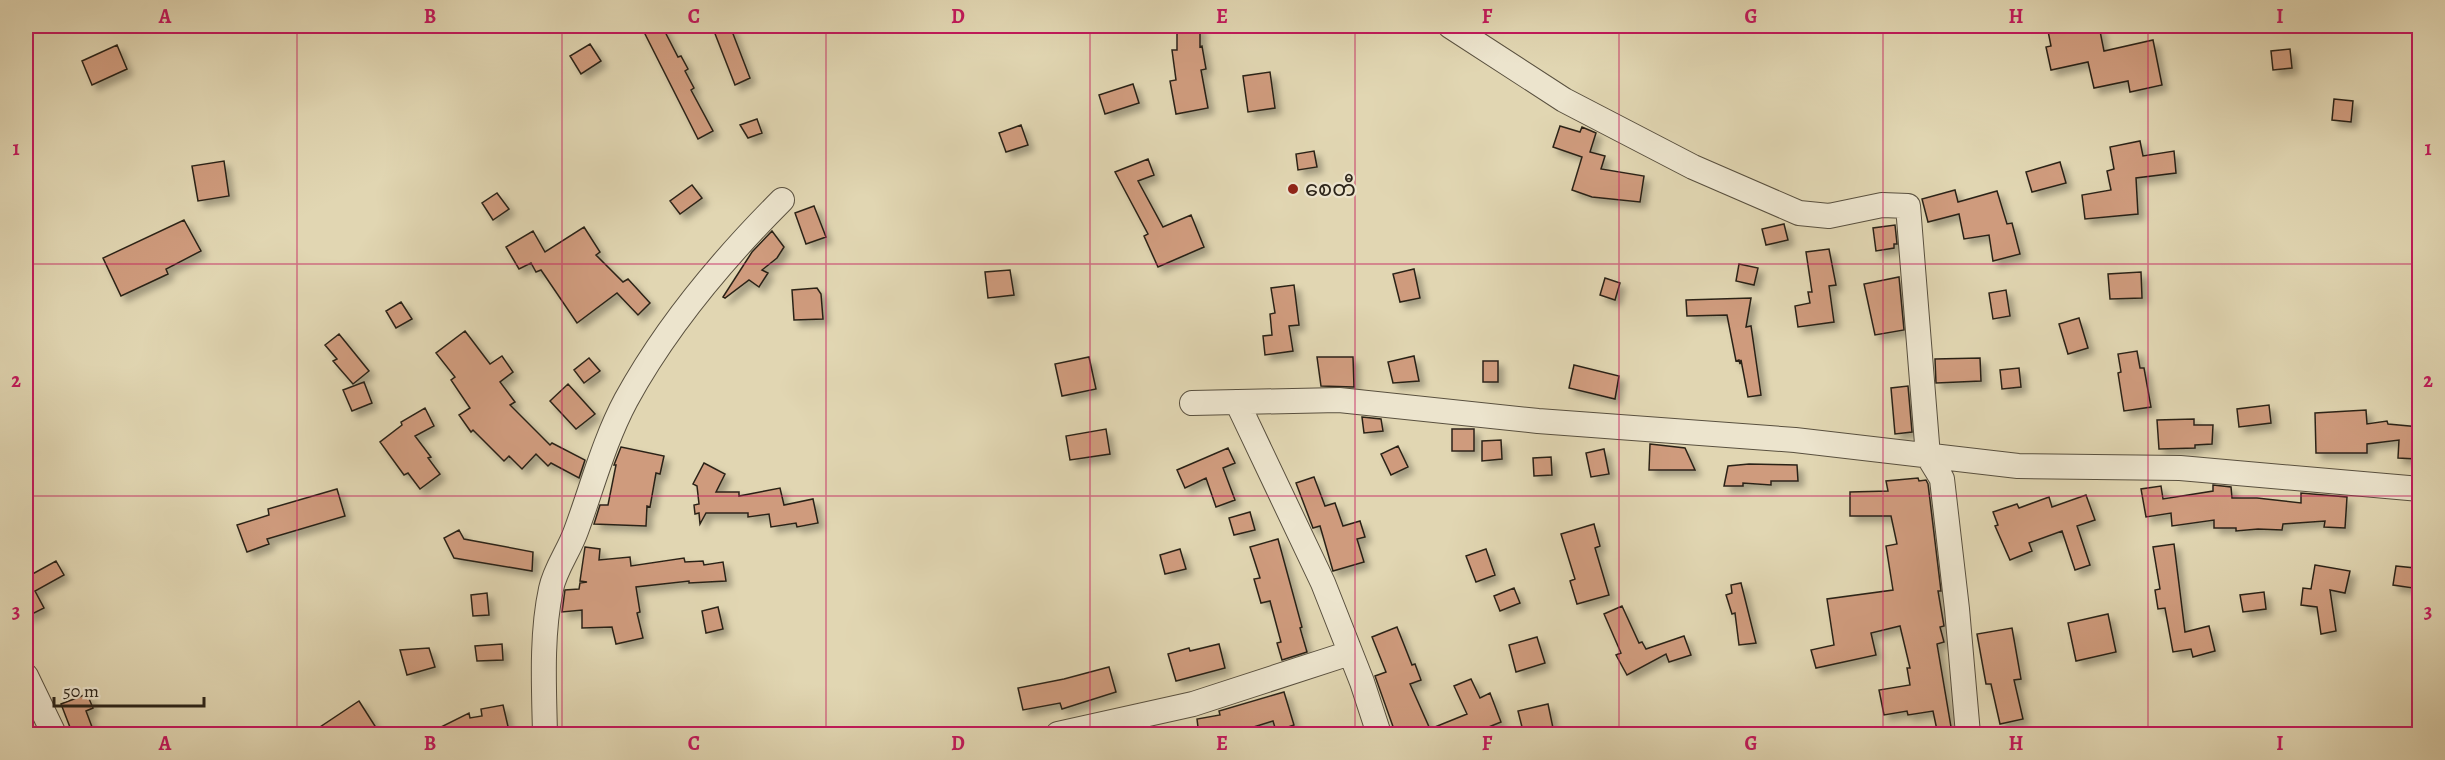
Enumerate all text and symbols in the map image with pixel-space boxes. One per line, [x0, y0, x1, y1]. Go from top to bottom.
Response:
text: A [158, 3, 172, 30]
text: B [424, 3, 436, 30]
text: C [688, 3, 700, 30]
text: D [951, 3, 965, 30]
text: E [1216, 3, 1228, 30]
text: F [1482, 3, 1493, 30]
text: G [1744, 3, 1758, 30]
text: H [2009, 3, 2024, 30]
text: I [2276, 3, 2284, 30]
text: 1 [12, 135, 20, 162]
text: 1 [2424, 135, 2432, 162]
place label: စေတီ [1305, 173, 1356, 203]
marker: စေတီ [1286, 182, 1300, 196]
text: 2 [11, 367, 21, 394]
text: 2 [2423, 367, 2433, 394]
text: 3 [12, 598, 20, 625]
text: 3 [2424, 598, 2432, 625]
scale bar [54, 670, 204, 708]
text: 50 m [63, 679, 99, 703]
text: A [158, 730, 172, 757]
text: B [424, 730, 436, 757]
text: C [688, 730, 700, 757]
text: D [951, 730, 965, 757]
text: E [1216, 730, 1228, 757]
text: F [1482, 730, 1493, 757]
text: G [1744, 730, 1758, 757]
text: H [2009, 730, 2024, 757]
text: I [2276, 730, 2284, 757]

